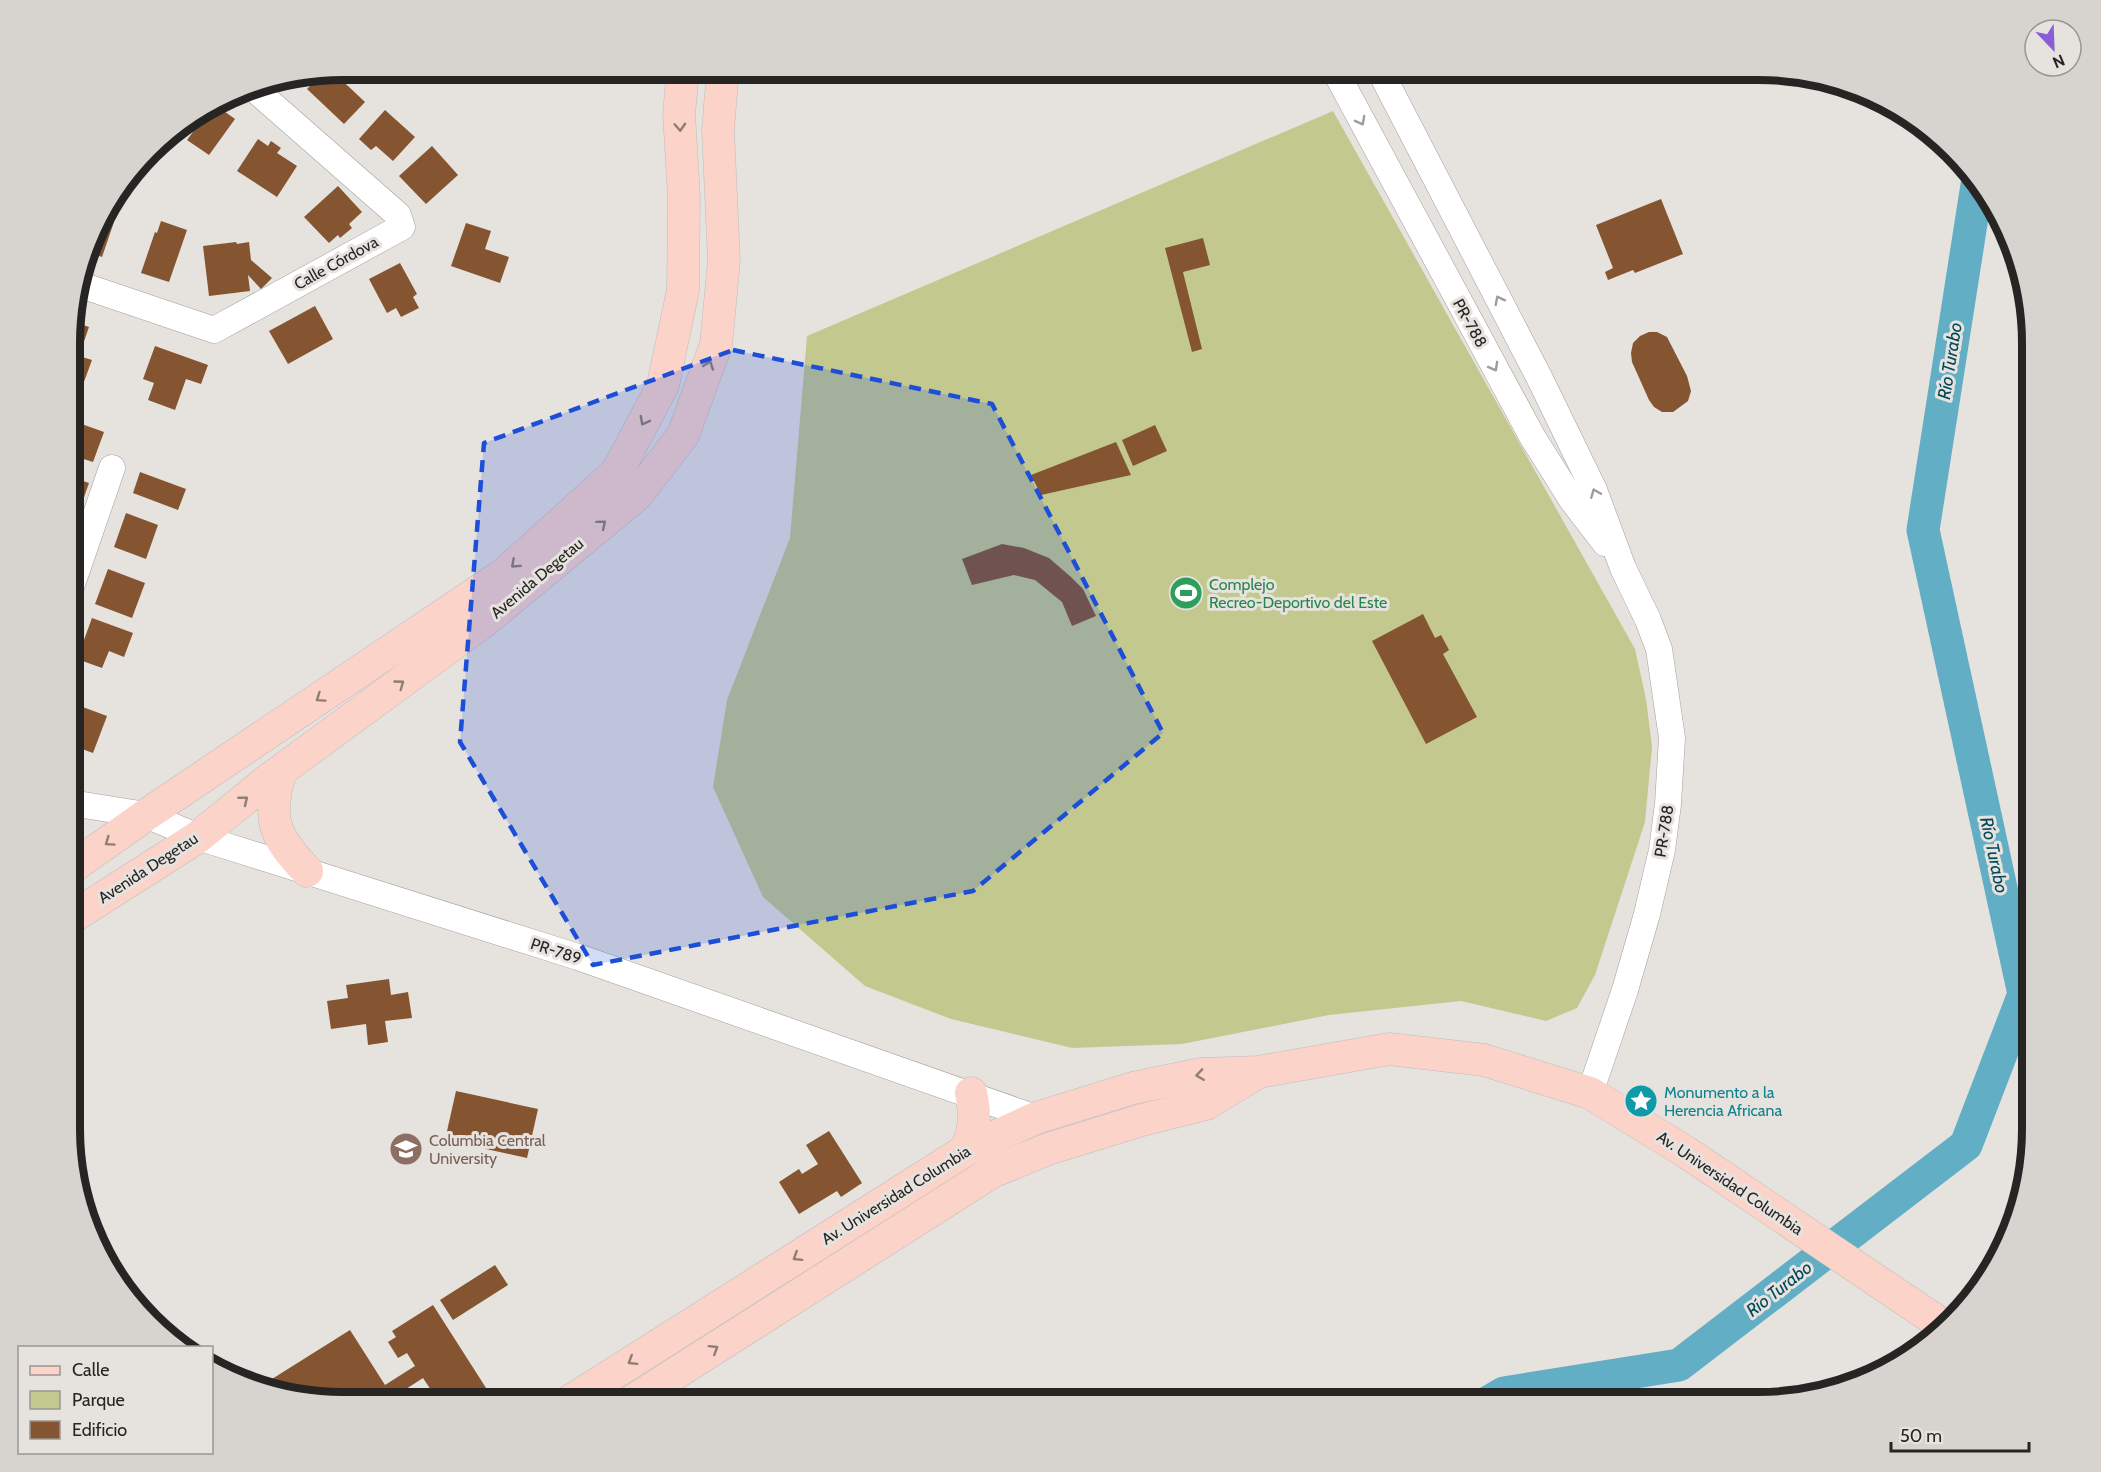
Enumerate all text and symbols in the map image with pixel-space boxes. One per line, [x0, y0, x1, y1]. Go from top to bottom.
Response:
north arrow [2023, 18, 2083, 78]
text: N [2050, 50, 2068, 72]
one-way arrow [1354, 115, 1365, 125]
one-way arrow [673, 123, 686, 132]
street label: Calle Córdova [291, 232, 382, 294]
street label: PR-788 [1449, 295, 1491, 351]
one-way arrow [1495, 295, 1506, 306]
water label: Río Turabo [1933, 321, 1967, 401]
one-way arrow [701, 360, 714, 371]
one-way arrow [1487, 360, 1498, 371]
one-way arrow [640, 414, 651, 425]
one-way arrow [1590, 489, 1602, 500]
one-way arrow [596, 520, 607, 531]
street label: Avenida Degetau [487, 534, 587, 622]
one-way arrow [511, 557, 522, 568]
sports icon: Complejo Recreo-Deportivo del Este [1168, 575, 1204, 611]
place label: Complejo Recreo-Deportivo del Este [1209, 575, 1387, 612]
one-way arrow [394, 680, 405, 691]
one-way arrow [316, 691, 327, 702]
one-way arrow [237, 796, 248, 807]
street label: PR-788 [1650, 803, 1678, 859]
water label: Río Turabo [1975, 815, 2013, 895]
street label: Avenida Degetau [95, 829, 201, 907]
one-way arrow [104, 835, 115, 846]
street label: PR-789 [528, 934, 584, 968]
one-way arrow [1195, 1068, 1204, 1080]
place icon: Monumento a la Herencia Africana [1623, 1083, 1659, 1119]
place label: Monumento a la Herencia Africana [1664, 1083, 1782, 1120]
street label: Av. Universidad Columbia [1653, 1127, 1807, 1239]
school or university icon: Columbia Central University [388, 1131, 424, 1167]
place label: Columbia Central University [429, 1131, 546, 1168]
street label: Av. Universidad Columbia [818, 1141, 974, 1249]
one-way arrow [792, 1250, 803, 1261]
water label: Río Turabo [1742, 1257, 1816, 1321]
one-way arrow [707, 1345, 718, 1356]
legend [18, 1346, 213, 1454]
one-way arrow [628, 1354, 638, 1366]
text: Calle [72, 1359, 109, 1381]
text: Parque [72, 1389, 125, 1411]
scale bar [1891, 1415, 2029, 1453]
text: Edificio [72, 1419, 127, 1441]
text: 50 m [1900, 1425, 1942, 1447]

